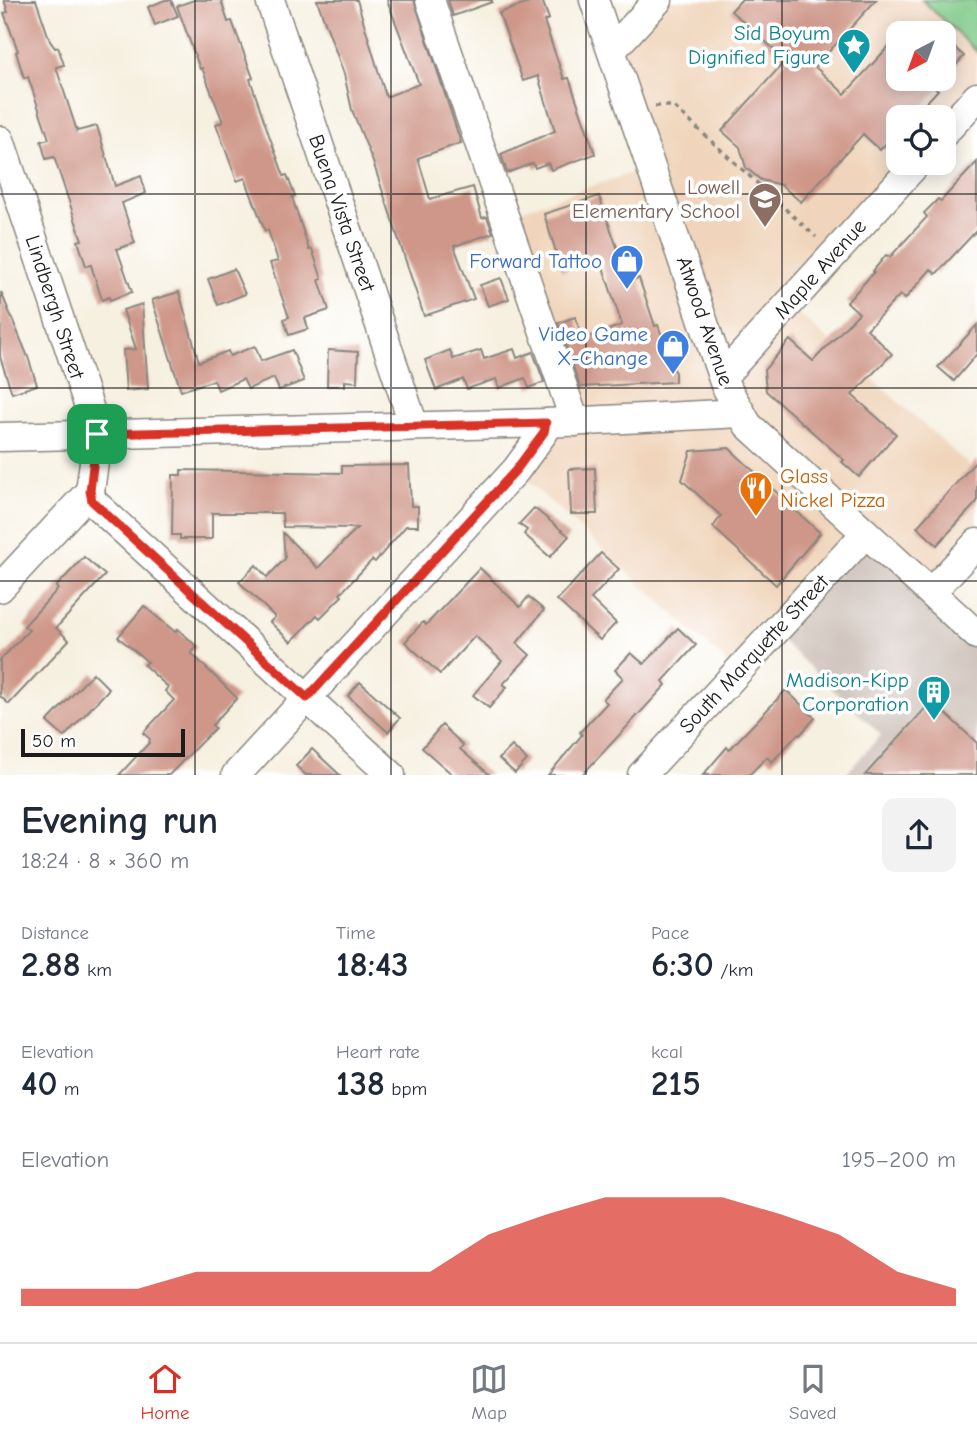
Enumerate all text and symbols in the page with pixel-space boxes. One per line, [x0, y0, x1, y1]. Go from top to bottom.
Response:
place label: Sid Boyum Dignified Figure [688, 21, 830, 69]
north arrow [886, 21, 956, 91]
map controls [886, 21, 956, 175]
place icon: Sid Boyum Dignified Figure [835, 26, 873, 75]
button: locate [886, 105, 956, 175]
street label: Buena Vista Street [304, 131, 380, 296]
place label: Lowell Elementary School [572, 175, 740, 223]
school or university icon: Lowell Elementary School [746, 180, 784, 229]
street label: Maple Avenue [769, 214, 871, 324]
street label: Lindbergh Street [20, 232, 90, 383]
shop icon: Forward Tattoo [608, 242, 646, 291]
place label: Forward Tattoo [469, 249, 602, 273]
street label: Atwood Avenue [672, 253, 738, 389]
place label: Video Game X-Change [538, 322, 648, 370]
shop icon: Video Game X-Change [654, 327, 692, 376]
pin [67, 404, 127, 464]
icon: arrive [78, 415, 116, 453]
place label: Glass Nickel Pizza [780, 464, 886, 512]
restaurant icon: Glass Nickel Pizza [737, 469, 775, 518]
street label: South Marquette Street [674, 569, 834, 738]
place label: Madison-Kipp Corporation [786, 668, 909, 716]
building icon: Madison-Kipp Corporation [915, 673, 953, 722]
scale bar [21, 726, 186, 758]
text: 50 m [32, 730, 76, 752]
button: share [882, 798, 956, 872]
text: Evening run [21, 799, 218, 843]
text: 18:24 · 8 × 360 m [21, 847, 189, 874]
text: Distance [21, 922, 89, 944]
text: Time [336, 922, 375, 944]
text: Pace [651, 922, 689, 944]
text: 2.88 [21, 944, 81, 985]
text: 18:43 [336, 944, 409, 985]
text: 6:30 [651, 944, 714, 985]
text: km [81, 959, 112, 981]
text: /km [714, 959, 753, 981]
text: Elevation [21, 1041, 94, 1063]
text: Heart rate [336, 1041, 420, 1063]
text: kcal [651, 1041, 683, 1063]
text: 40 [21, 1063, 57, 1104]
text: 138 [336, 1063, 385, 1104]
text: 215 [651, 1063, 701, 1104]
text: m [57, 1078, 80, 1100]
text: bpm [385, 1078, 427, 1100]
text: Elevation [21, 1146, 109, 1173]
text: 195–200 m [842, 1146, 956, 1173]
tab: Home [140, 1360, 189, 1424]
tab: Map [470, 1360, 508, 1424]
tab: Saved [789, 1360, 837, 1424]

